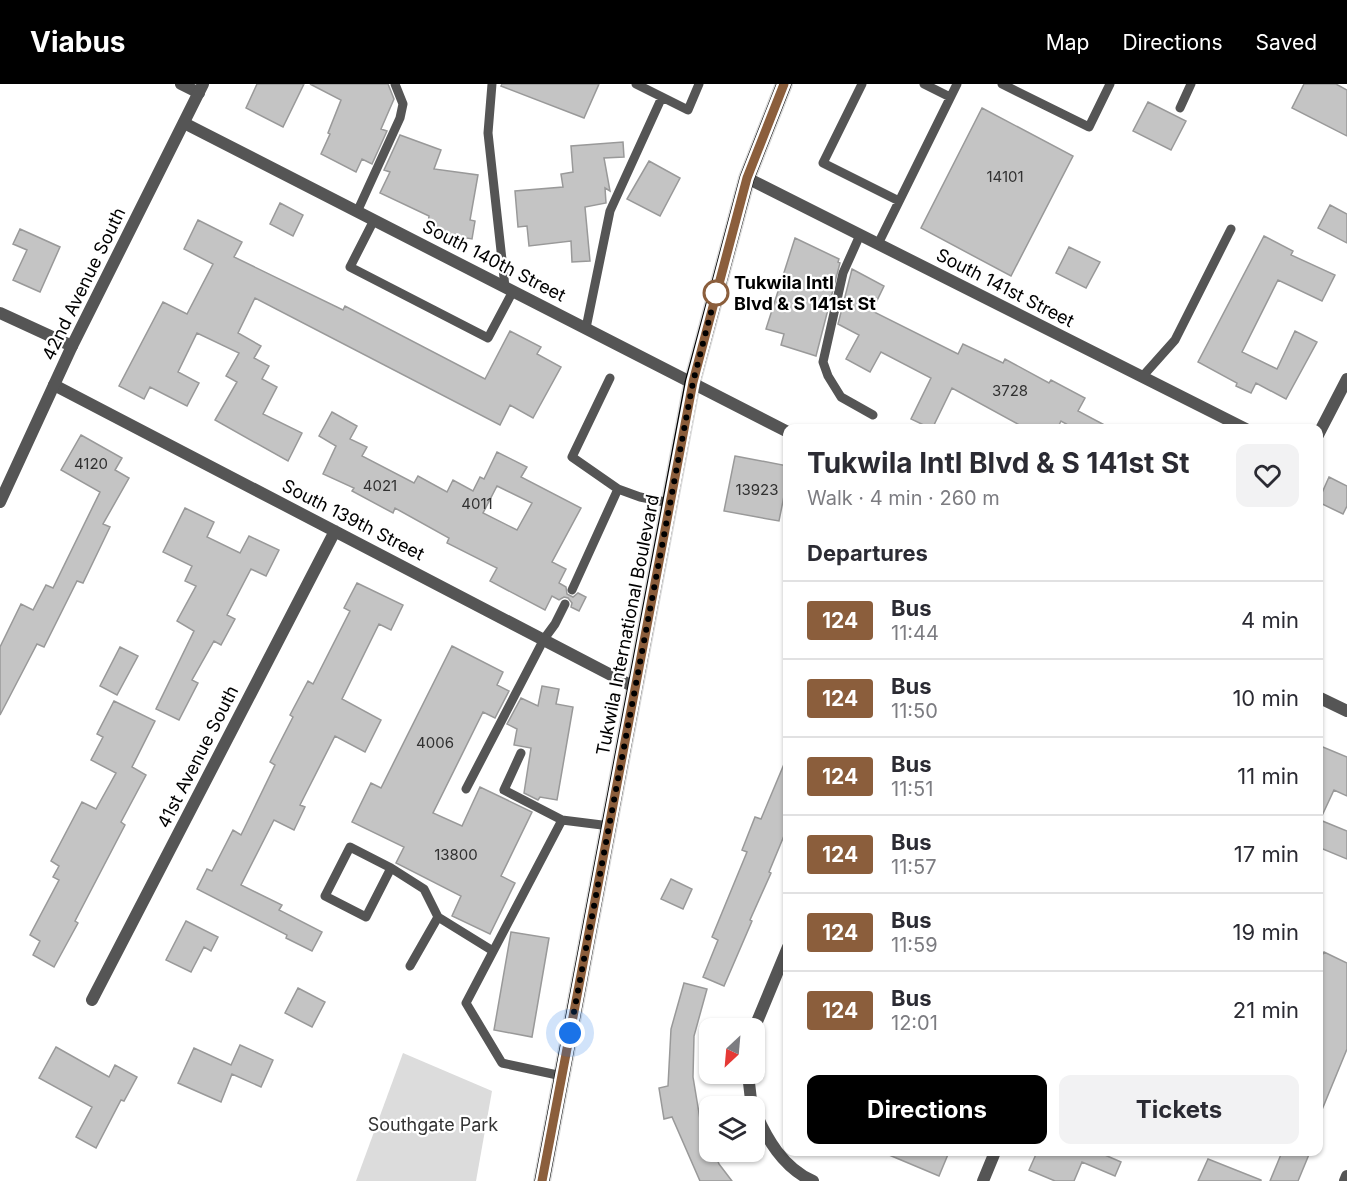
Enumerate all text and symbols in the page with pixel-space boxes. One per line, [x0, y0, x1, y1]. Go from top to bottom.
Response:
text: Viabus [30, 25, 126, 59]
text: Map [1046, 30, 1089, 55]
text: Directions [1122, 30, 1223, 55]
text: Saved [1256, 30, 1317, 55]
house number: 14101 [986, 167, 1024, 186]
street label: 42nd Avenue South [37, 204, 130, 363]
street label: South 140th Street [419, 215, 569, 306]
street label: South 141st Street [933, 244, 1078, 331]
place label: Tukwila Intl Blvd & S 141st St [734, 272, 876, 314]
marker: Tukwila Intl Blvd & S 141st St [703, 280, 729, 306]
house number: 3728 [992, 381, 1028, 400]
button: heart [1236, 444, 1299, 507]
text: Tukwila Intl Blvd & S 141st St [807, 446, 1190, 480]
house number: 4120 [74, 454, 108, 473]
street label: South 139th Street [279, 475, 428, 565]
house number: 4021 [363, 476, 397, 495]
house number: 13923 [735, 480, 779, 499]
text: Walk · 4 min · 260 m [807, 486, 1000, 510]
street label: Tukwila International Boulevard [592, 493, 663, 757]
house number: 4011 [461, 494, 493, 513]
text: Departures [807, 540, 928, 566]
text: Bus [891, 595, 932, 621]
text: 4 min [1241, 607, 1299, 633]
text: 124 [822, 608, 858, 633]
text: 11:44 [891, 621, 939, 645]
text: Bus [891, 673, 932, 699]
street label: 41st Avenue South [153, 682, 243, 831]
text: 10 min [1232, 685, 1299, 711]
text: 124 [822, 686, 858, 711]
text: 11:50 [891, 699, 938, 723]
house number: 4006 [416, 733, 454, 752]
text: Bus [891, 751, 932, 777]
text: 11 min [1237, 763, 1299, 789]
text: 124 [822, 764, 858, 789]
text: 11:51 [891, 777, 933, 801]
text: Bus [891, 829, 932, 855]
text: 17 min [1234, 841, 1299, 867]
text: 124 [822, 842, 858, 867]
house number: 13800 [434, 845, 478, 864]
text: 11:57 [891, 855, 937, 879]
text: Bus [891, 907, 932, 933]
text: 19 min [1233, 919, 1299, 945]
text: 124 [822, 920, 858, 945]
text: 11:59 [891, 933, 938, 957]
text: Bus [891, 985, 932, 1011]
text: 21 min [1233, 997, 1299, 1023]
text: 124 [822, 998, 858, 1023]
text: 12:01 [891, 1011, 938, 1035]
your location [555, 1018, 585, 1048]
north arrow [699, 1018, 765, 1084]
map controls [699, 1018, 765, 1162]
button: Directions [807, 1075, 1047, 1144]
button: Tickets [1059, 1075, 1299, 1144]
button: layers [699, 1096, 765, 1162]
park label: Southgate Park [368, 1114, 498, 1135]

